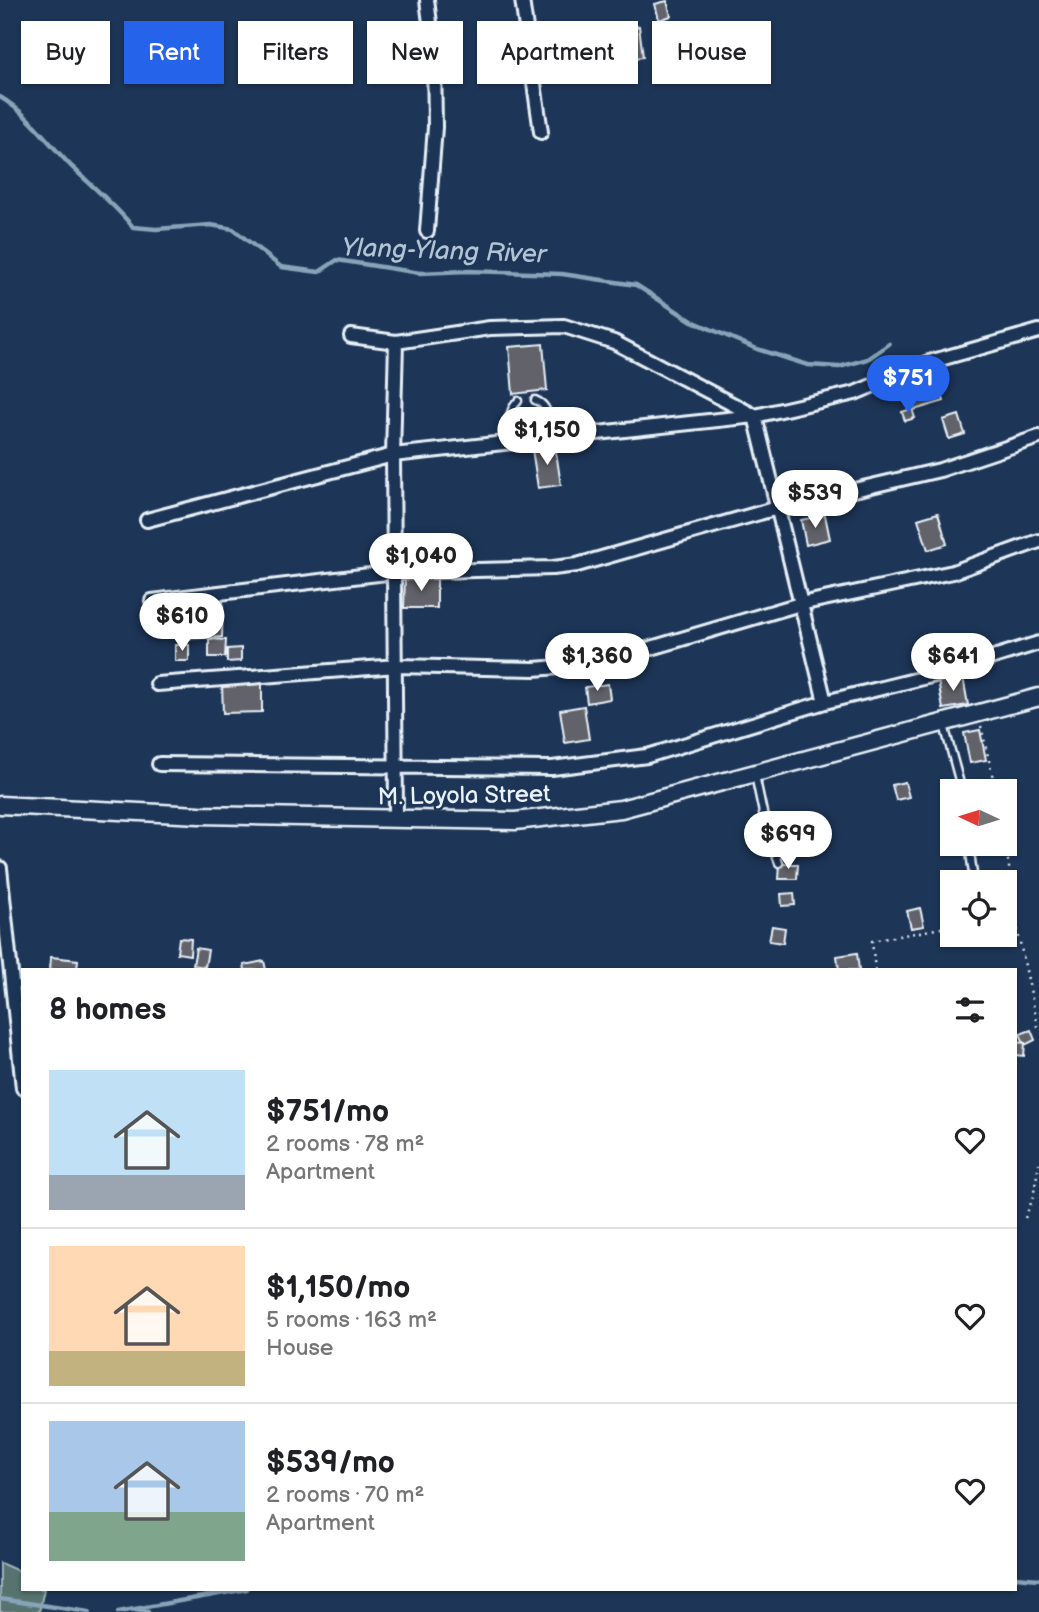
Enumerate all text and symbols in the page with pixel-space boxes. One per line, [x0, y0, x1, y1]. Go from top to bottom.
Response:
chip: Buy [21, 21, 110, 84]
chip: Rent [124, 21, 224, 84]
chip: Filters [238, 21, 353, 84]
chip: New [367, 21, 463, 84]
chip: Apartment [477, 21, 638, 84]
chip: House [652, 21, 771, 84]
water label: Ylang-Ylang River [341, 232, 548, 271]
pin: $751 [867, 356, 949, 415]
text: $751 [883, 364, 933, 392]
pin: $1,150 [490, 407, 604, 467]
text: $1,150 [513, 416, 581, 444]
pin: $539 [774, 470, 856, 530]
text: $539 [787, 479, 843, 507]
pin: $1,040 [364, 534, 478, 593]
text: $1,040 [385, 542, 457, 570]
pin: $610 [141, 594, 223, 653]
text: $610 [155, 602, 209, 630]
pin: $1,360 [540, 634, 654, 693]
pin: $641 [912, 634, 994, 693]
text: $1,360 [561, 642, 633, 670]
text: $641 [927, 642, 979, 670]
street label: M. Loyola Street [377, 779, 551, 812]
north arrow [940, 779, 1017, 856]
map controls [940, 779, 1017, 947]
pin: $699 [747, 812, 829, 871]
text: $699 [760, 820, 816, 848]
button: locate [940, 870, 1017, 947]
icon: filters [951, 991, 989, 1029]
text: 8 homes [49, 992, 166, 1028]
text: $751/mo [266, 1094, 389, 1130]
icon: home [105, 1098, 189, 1182]
icon: heart [951, 1121, 989, 1159]
text: 2 rooms · 78 m² [266, 1130, 424, 1158]
text: Apartment [266, 1158, 375, 1186]
text: $1,150/mo [266, 1270, 410, 1306]
icon: home [105, 1274, 189, 1358]
icon: heart [951, 1297, 989, 1335]
text: 5 rooms · 163 m² [266, 1306, 437, 1334]
text: House [266, 1334, 333, 1362]
text: $539/mo [266, 1445, 395, 1481]
icon: home [105, 1449, 189, 1533]
icon: heart [951, 1472, 989, 1510]
text: 2 rooms · 70 m² [266, 1481, 425, 1509]
text: Apartment [266, 1509, 375, 1537]

